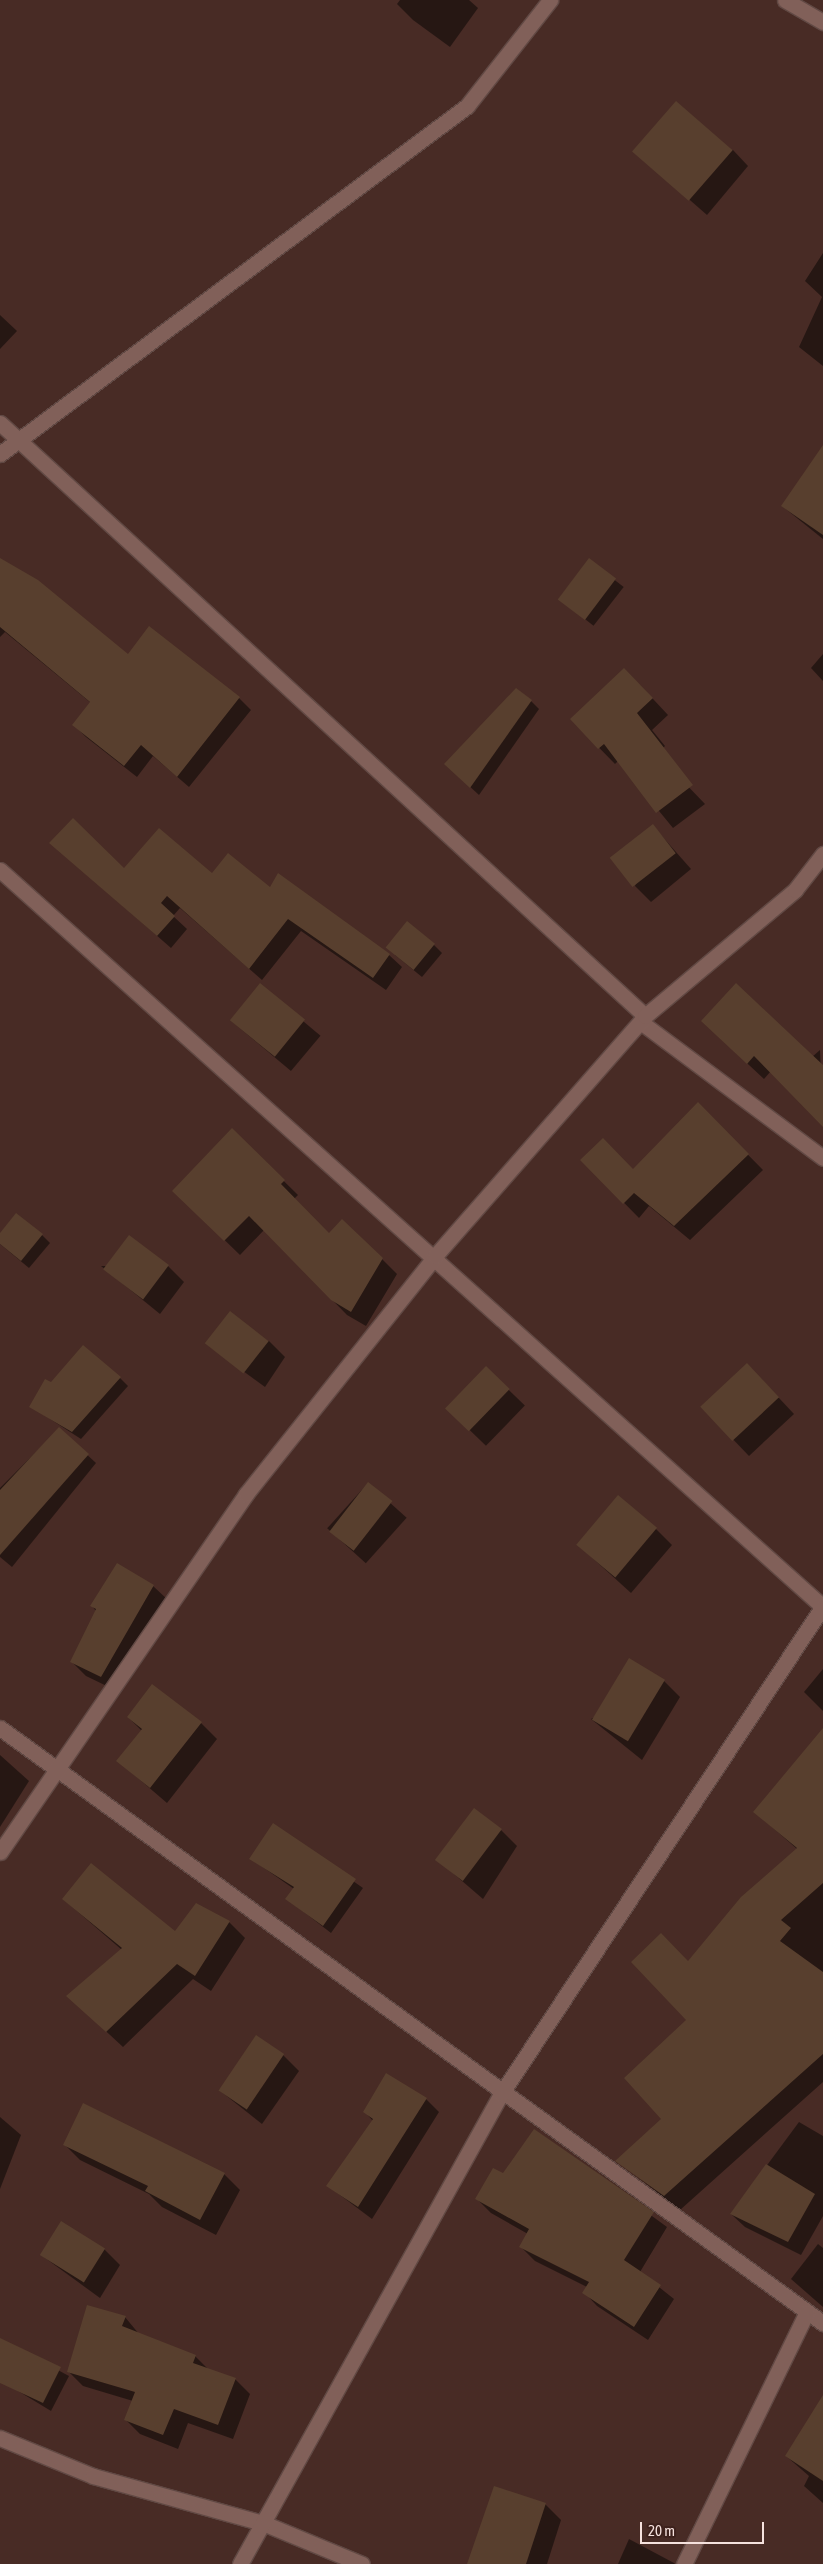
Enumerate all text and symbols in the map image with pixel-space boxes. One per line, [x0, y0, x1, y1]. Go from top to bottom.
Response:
scale bar [643, 2512, 767, 2544]
text: 20 m [648, 2522, 675, 2539]

